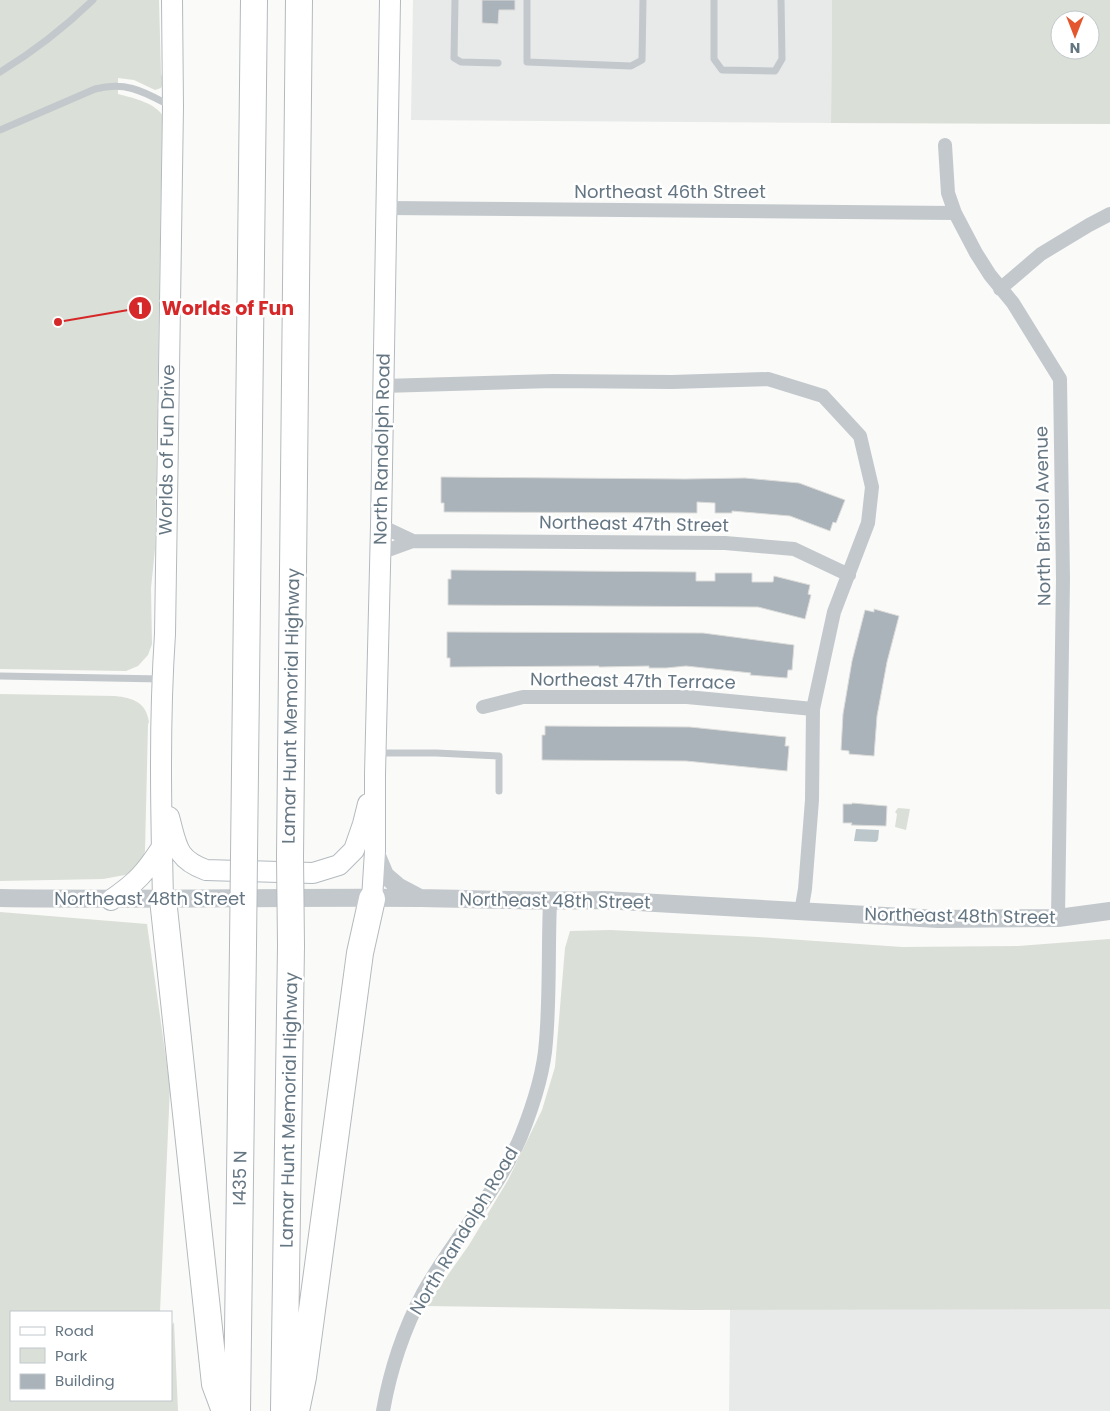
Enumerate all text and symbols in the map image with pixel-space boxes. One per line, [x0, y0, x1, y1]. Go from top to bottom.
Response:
north arrow [1050, 10, 1100, 60]
text: N [1070, 38, 1080, 58]
street label: Northeast 46th Street [574, 179, 766, 204]
callout: Worlds of Fun [127, 291, 304, 325]
text: Worlds of Fun [162, 295, 294, 322]
text: 1 [137, 298, 143, 319]
street label: North Randolph Road [367, 353, 396, 545]
street label: Worlds of Fun Drive [153, 364, 180, 536]
street label: North Bristol Avenue [1028, 426, 1057, 606]
street label: Northeast 47th Street [539, 509, 729, 538]
street label: Lamar Hunt Memorial Highway [276, 568, 305, 844]
street label: Northeast 47th Terrace [530, 666, 736, 695]
street label: Northeast 48th Street [54, 886, 246, 911]
street label: Northeast 48th Street [459, 886, 651, 915]
street label: Northeast 48th Street [864, 901, 1056, 930]
street label: Lamar Hunt Memorial Highway [274, 972, 303, 1248]
street label: North Randolph Road [403, 1142, 524, 1319]
street label: I435 N [227, 1150, 252, 1206]
legend [10, 1311, 172, 1401]
text: Road [55, 1320, 94, 1341]
text: Park [55, 1345, 87, 1366]
text: Building [55, 1370, 115, 1391]

